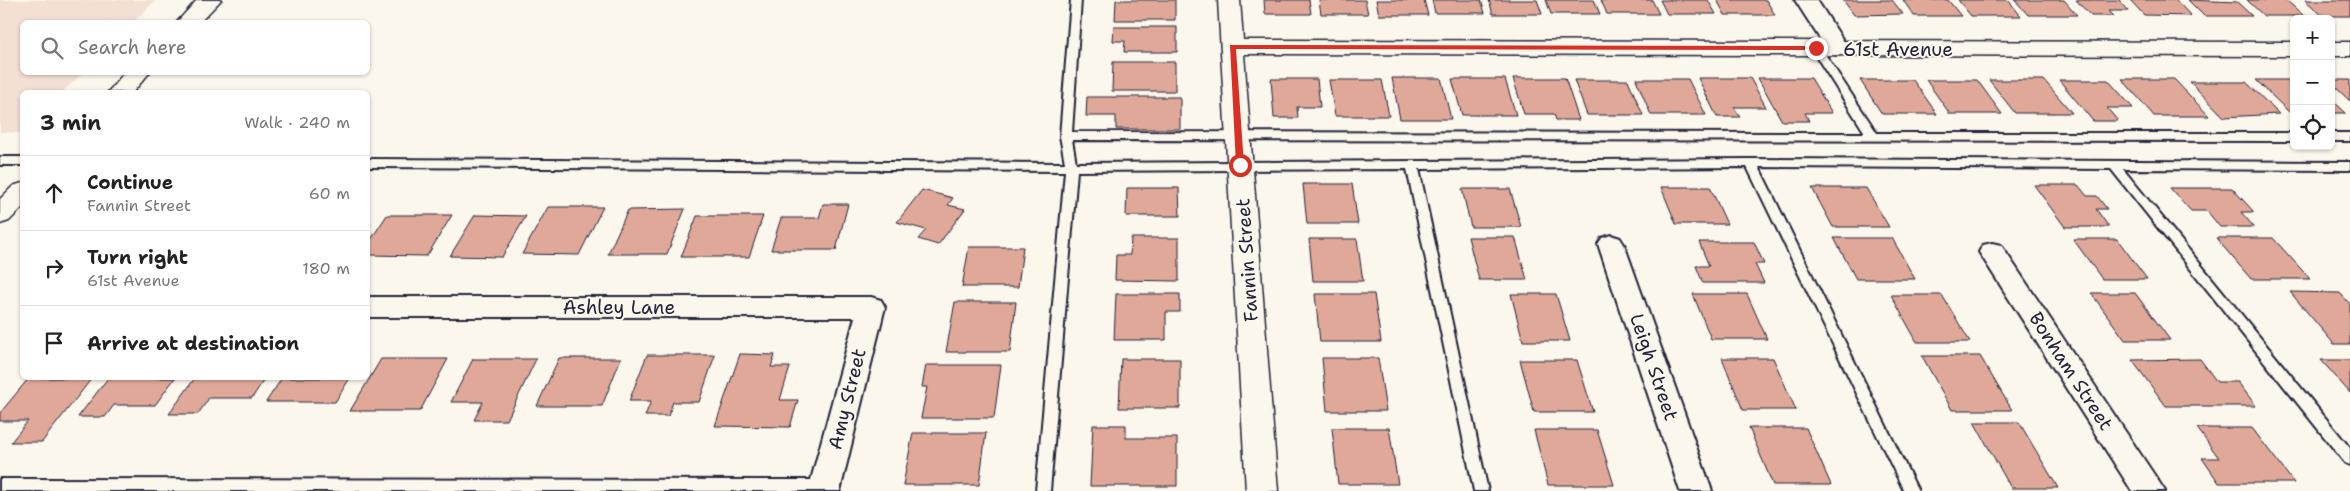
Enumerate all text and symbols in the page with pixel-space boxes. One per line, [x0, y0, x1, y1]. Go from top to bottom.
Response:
map controls [2290, 15, 2335, 150]
button: + [2290, 15, 2335, 60]
search box [20, 20, 370, 75]
icon: search [38, 34, 66, 62]
text: Search here [78, 35, 187, 60]
route end [1805, 37, 1828, 60]
street label: 61st Avenue [1843, 37, 1953, 62]
button: − [2290, 60, 2335, 105]
button: locate [2290, 105, 2335, 150]
text: 3 min [40, 109, 101, 137]
text: Walk · 240 m [244, 112, 350, 133]
route start [1229, 154, 1252, 177]
text: Continue [87, 170, 173, 195]
icon: ahead [40, 179, 68, 207]
text: 60 m [309, 183, 350, 204]
text: Fannin Street [87, 195, 191, 216]
street label: Fannin Street [1230, 197, 1264, 323]
text: Turn right [87, 245, 188, 270]
icon: right [40, 254, 68, 282]
text: 180 m [302, 258, 350, 279]
text: 61st Avenue [87, 270, 180, 291]
street label: Ashley Lane [563, 295, 675, 320]
street label: Bonham Street [2023, 307, 2119, 435]
street label: Leigh Street [1624, 310, 1684, 424]
icon: arrive [40, 329, 68, 357]
text: Arrive at destination [87, 331, 299, 356]
street label: Amy Street [822, 346, 872, 452]

